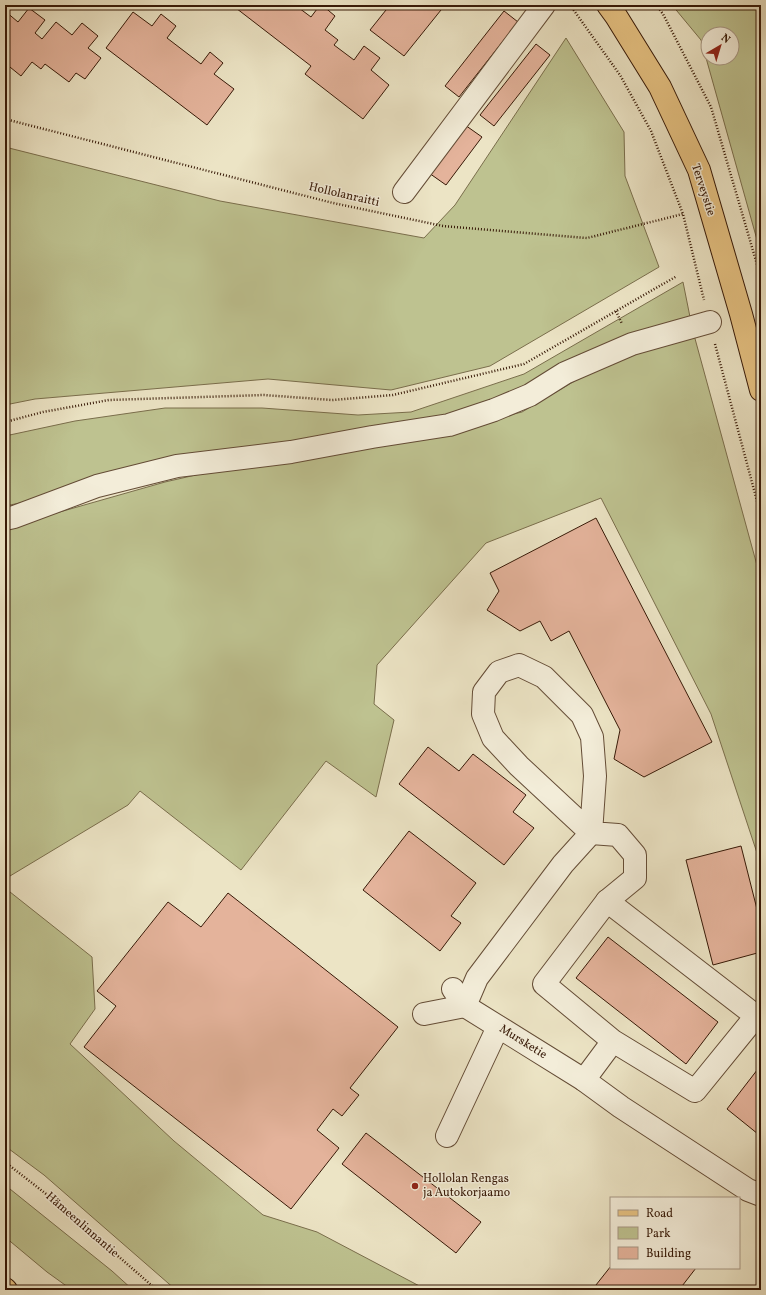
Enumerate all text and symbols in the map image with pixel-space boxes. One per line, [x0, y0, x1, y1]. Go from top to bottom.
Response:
north arrow [700, 26, 740, 66]
text: N [717, 31, 733, 48]
street label: Terveystie [687, 162, 719, 218]
street label: Hollolanraitti [307, 179, 381, 211]
street label: Mursketie [496, 1021, 550, 1063]
place label: Hollolan Rengas ja Autokorjaamo [423, 1171, 510, 1201]
marker: Hollolan Rengas ja Autokorjaamo [410, 1181, 420, 1191]
street label: Hämeenlinnantie [42, 1189, 122, 1262]
legend [610, 1197, 740, 1269]
text: Road [646, 1206, 673, 1222]
text: Park [646, 1226, 671, 1242]
text: Building [646, 1246, 691, 1262]

